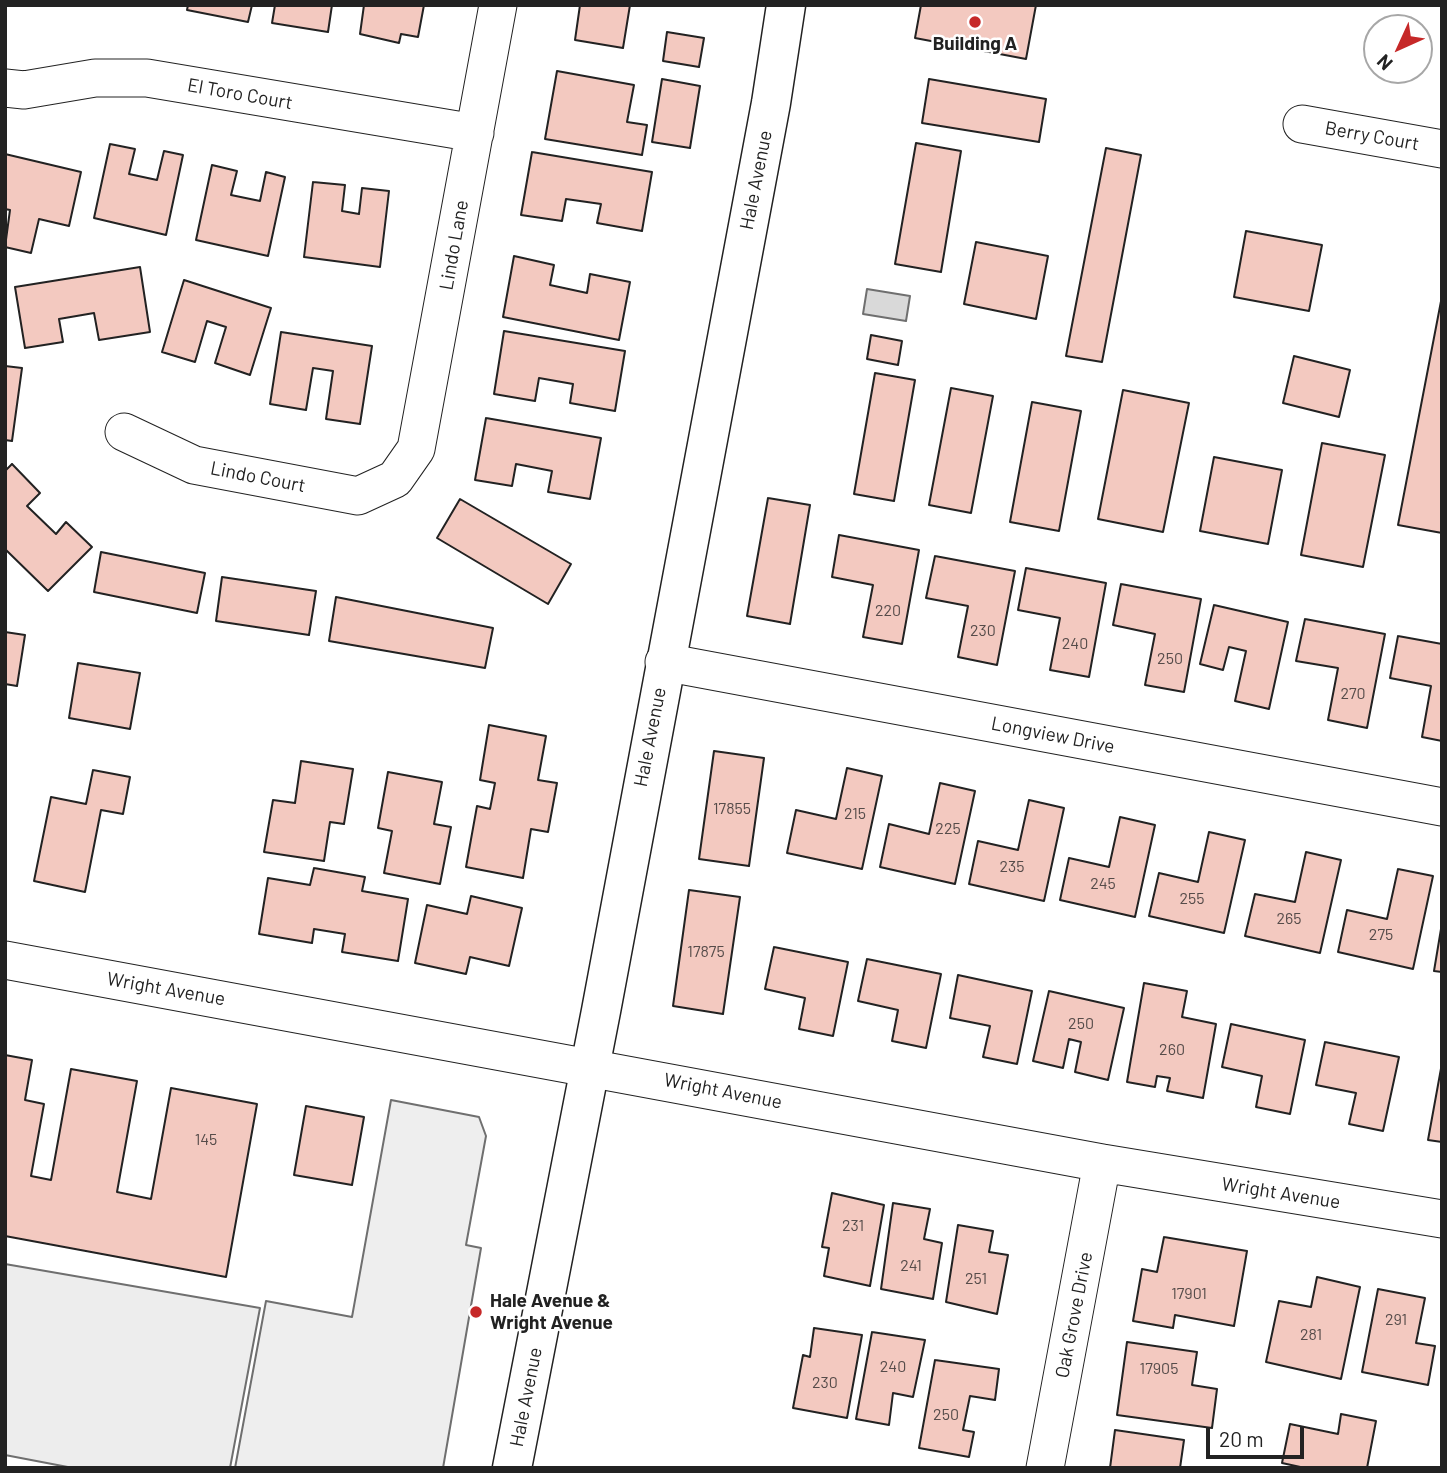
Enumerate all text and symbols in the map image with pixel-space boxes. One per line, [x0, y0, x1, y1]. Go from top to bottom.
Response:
marker: Building A [967, 14, 983, 30]
north arrow [1363, 14, 1433, 84]
place label: Building A [933, 33, 1017, 55]
text: N [1372, 50, 1397, 75]
street label: El Toro Court [186, 74, 294, 114]
street label: Berry Court [1323, 117, 1421, 155]
street label: Hale Avenue [735, 128, 777, 232]
street label: Lindo Lane [435, 198, 473, 292]
street label: Lindo Court [208, 457, 308, 497]
house number: 220 [875, 601, 901, 621]
house number: 230 [970, 621, 996, 641]
house number: 240 [1062, 634, 1088, 654]
house number: 250 [1157, 649, 1183, 669]
house number: 270 [1340, 684, 1366, 704]
street label: Hale Avenue [629, 685, 671, 789]
street label: Longview Drive [989, 712, 1117, 758]
house number: 17855 [713, 799, 751, 819]
house number: 215 [844, 804, 866, 824]
house number: 225 [935, 819, 961, 839]
house number: 235 [1000, 857, 1024, 877]
house number: 245 [1090, 874, 1116, 894]
house number: 255 [1179, 889, 1205, 909]
house number: 265 [1276, 909, 1302, 929]
house number: 275 [1369, 925, 1393, 945]
house number: 17875 [687, 942, 725, 962]
street label: Wright Avenue [105, 967, 227, 1011]
house number: 250 [1068, 1014, 1094, 1034]
house number: 260 [1159, 1040, 1185, 1060]
street label: Wright Avenue [662, 1068, 784, 1114]
house number: 145 [195, 1130, 217, 1150]
street label: Wright Avenue [1220, 1172, 1342, 1214]
house number: 231 [842, 1216, 864, 1236]
street label: Oak Grove Drive [1051, 1250, 1097, 1380]
house number: 241 [900, 1256, 922, 1276]
house number: 251 [965, 1269, 987, 1289]
house number: 17901 [1171, 1284, 1207, 1304]
place label: Hale Avenue & Wright Avenue [490, 1290, 613, 1334]
marker: Hale Avenue & Wright Avenue [468, 1304, 484, 1320]
house number: 291 [1385, 1310, 1407, 1330]
house number: 281 [1300, 1325, 1322, 1345]
street label: Hale Avenue [505, 1345, 547, 1449]
house number: 240 [880, 1357, 906, 1377]
house number: 17905 [1140, 1359, 1178, 1379]
house number: 230 [812, 1373, 838, 1393]
house number: 250 [933, 1405, 959, 1425]
scale bar [1209, 1414, 1307, 1458]
text: 20 m [1219, 1426, 1264, 1451]

